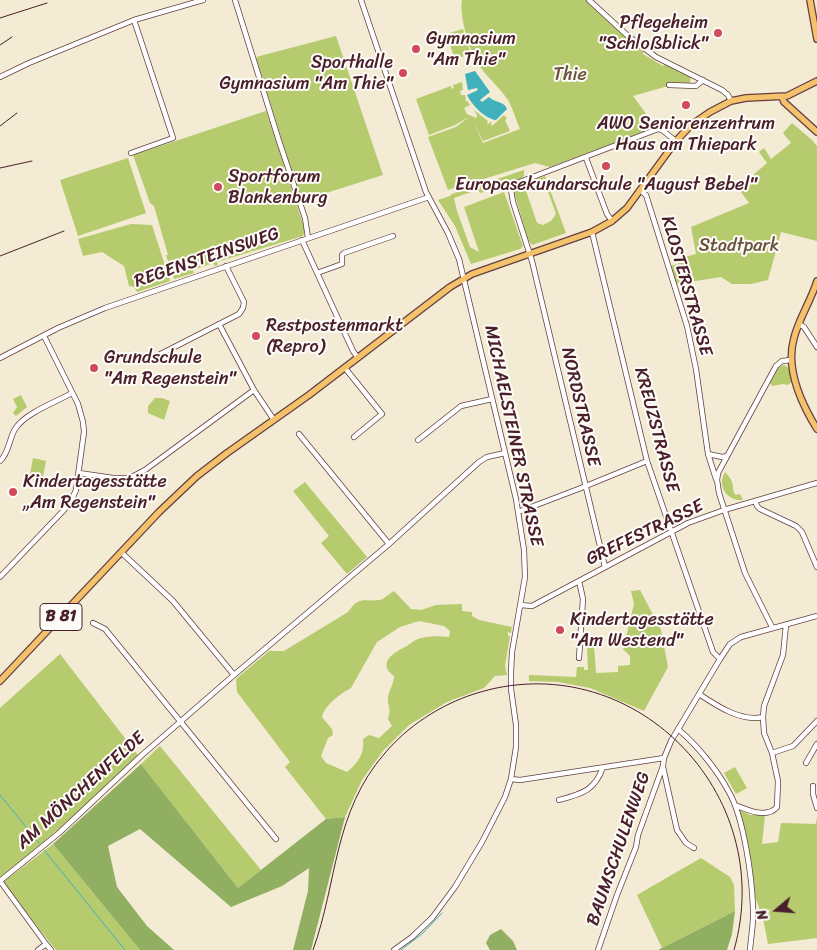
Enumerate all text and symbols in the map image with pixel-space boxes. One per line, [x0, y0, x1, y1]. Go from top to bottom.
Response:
place label: Pflegeheim "Schloßblick" [598, 12, 708, 54]
marker: Pflegeheim "Schloßblick" [712, 27, 724, 39]
place label: Gymnasium "Am Thie" [426, 28, 516, 70]
marker: Gymnasium "Am Thie" [410, 43, 422, 55]
place label: Sporthalle Gymnasium "Am Thie" [220, 52, 393, 94]
park label: Thie [553, 64, 587, 86]
marker: Sporthalle Gymnasium "Am Thie" [397, 67, 409, 79]
marker: AWO Seniorenzentrum Haus am Thiepark [680, 99, 692, 111]
place label: AWO Seniorenzentrum Haus am Thiepark [597, 113, 775, 156]
marker: Europasekundarschule "August Bebel" [600, 160, 612, 172]
place label: Sportforum Blankenburg [228, 166, 327, 208]
place label: Europasekundarschule "August Bebel" [455, 174, 757, 196]
marker: Sportforum Blankenburg [212, 181, 224, 193]
street label: KLOSTERSTRASSE [656, 214, 716, 358]
street label: REGENSTEINSWEG [132, 223, 282, 293]
park label: Stadtpark [699, 235, 779, 257]
place label: Restpostenmarkt (Repro) [266, 315, 403, 358]
street label: MICHAELSTEINER STRASSE [479, 323, 547, 549]
marker: Restpostenmarkt (Repro) [250, 330, 262, 342]
street label: NORDSTRASSE [556, 345, 604, 469]
place label: Grundschule "Am Regenstein" [104, 347, 236, 389]
marker: Grundschule "Am Regenstein" [88, 362, 100, 374]
street label: KREUZSTRASSE [629, 365, 683, 495]
place label: Kindertagesstätte „Am Regenstein" [23, 471, 167, 514]
marker: Kindertagesstätte „Am Regenstein" [7, 486, 19, 498]
street label: GREFESTRASSE [583, 495, 707, 571]
road number: B 81 [40, 604, 82, 630]
place label: Kindertagesstätte "Am Westend" [570, 609, 714, 652]
marker: Kindertagesstätte "Am Westend" [554, 624, 566, 636]
street label: AM MÖNCHENFELDE [12, 728, 150, 854]
street label: BAUMSCHULENWEG [583, 769, 655, 929]
north arrow [752, 885, 802, 935]
text: N [749, 906, 776, 923]

